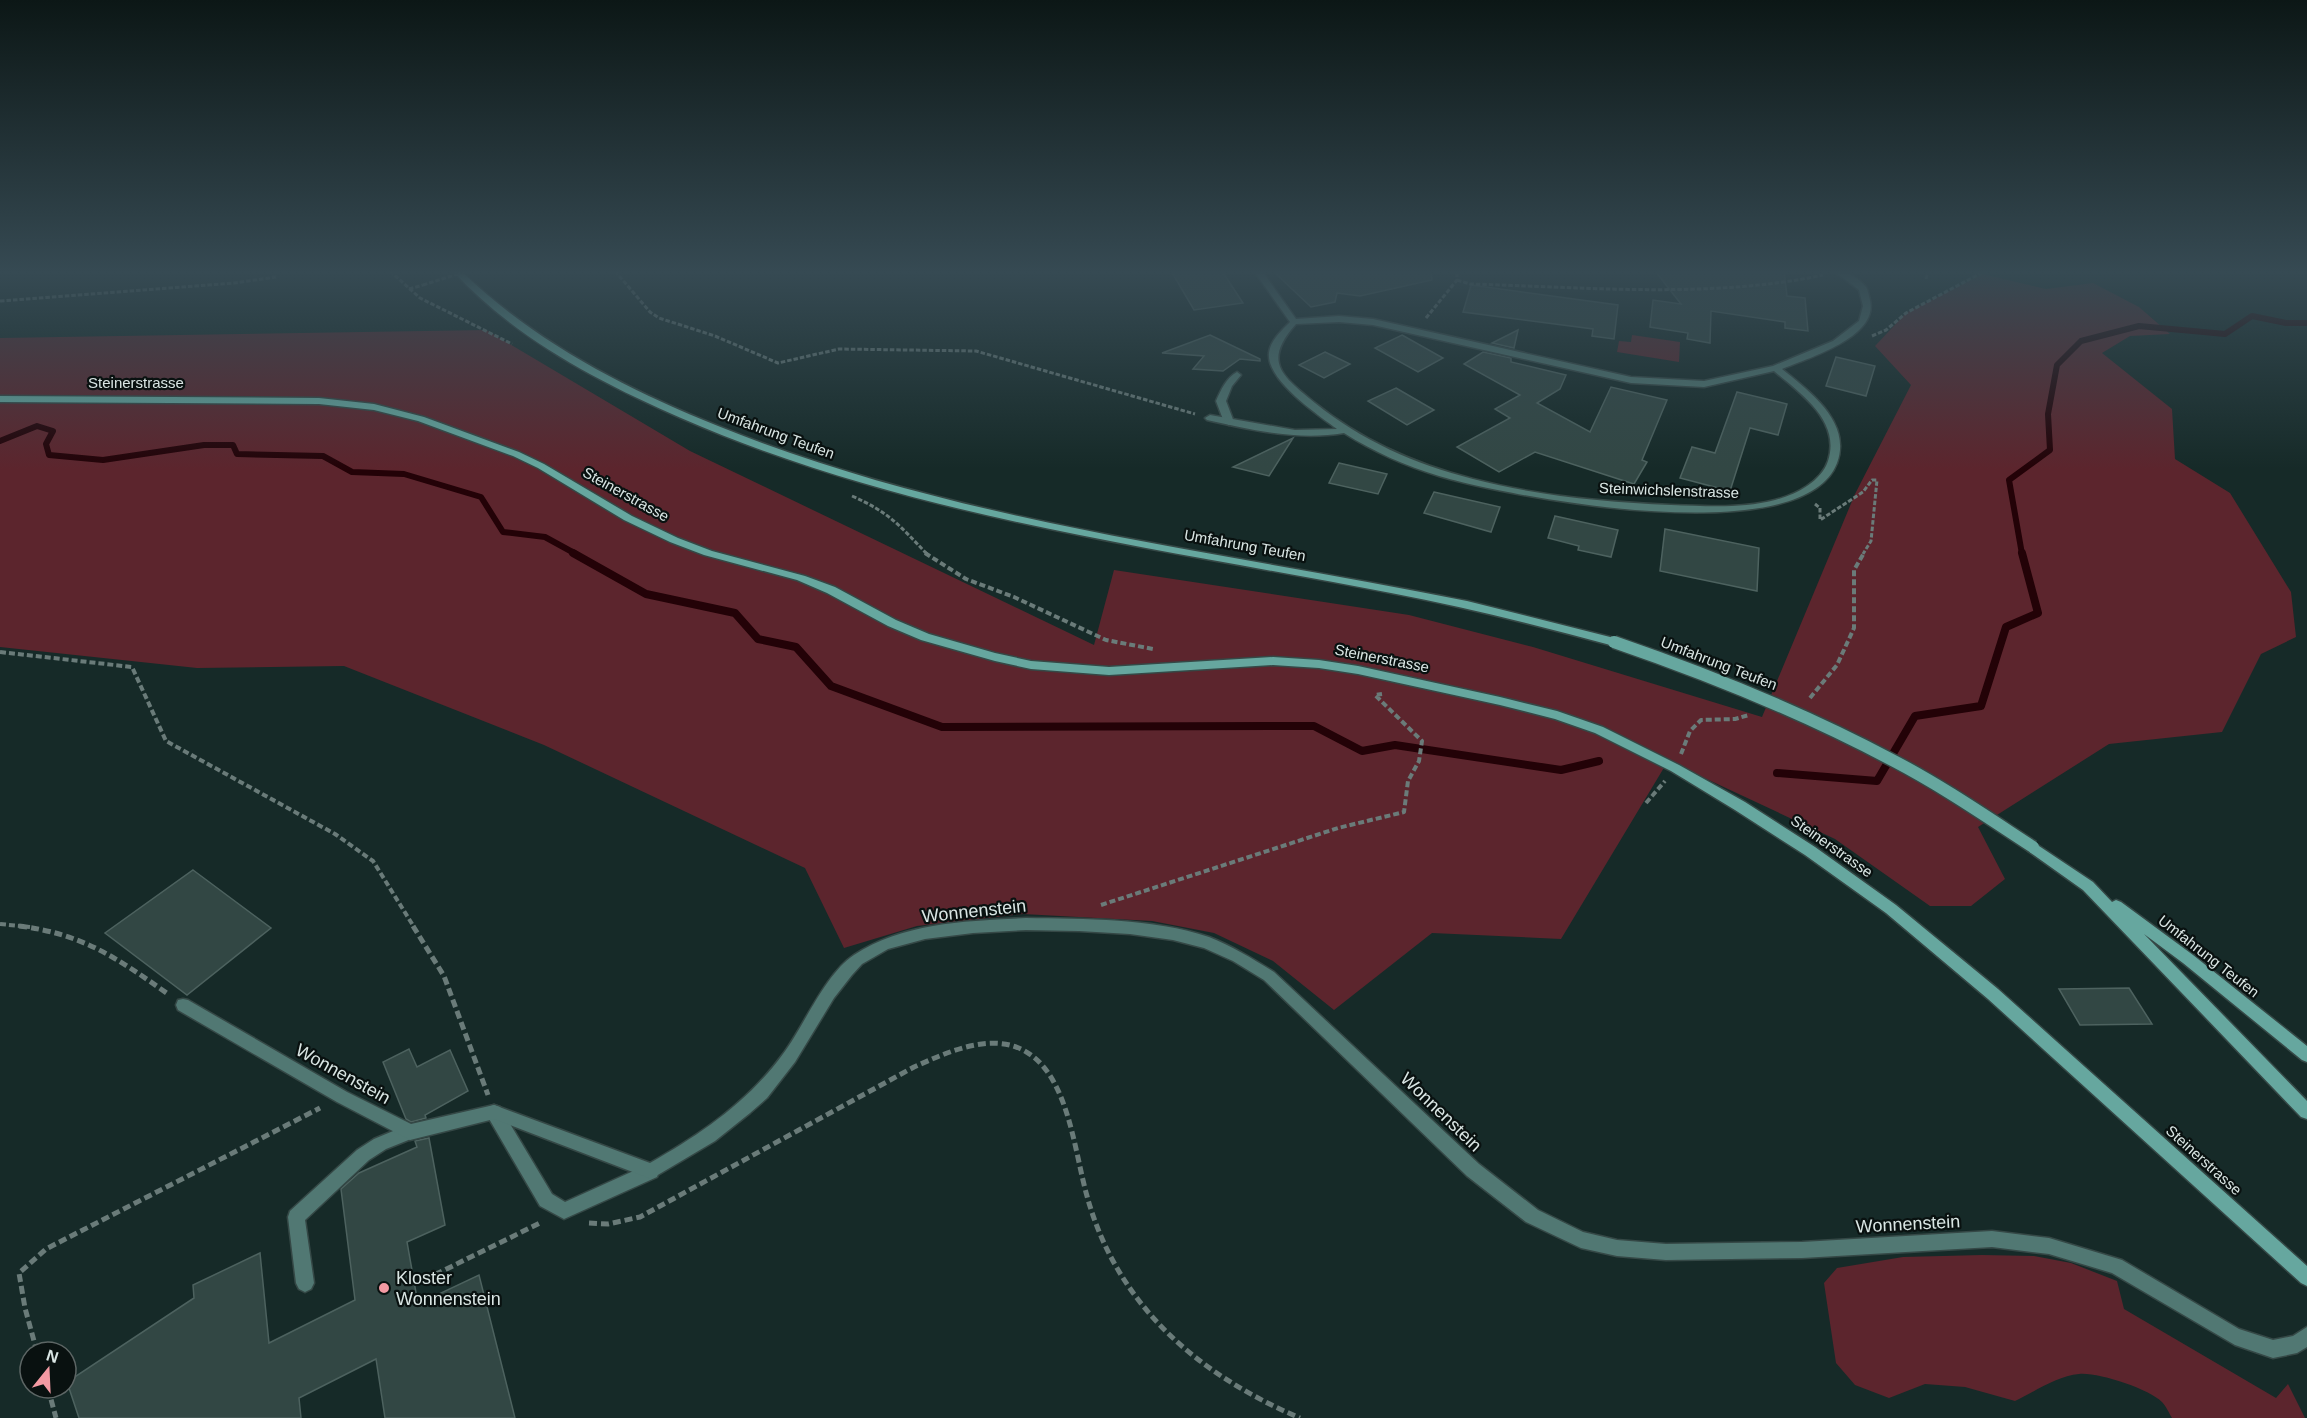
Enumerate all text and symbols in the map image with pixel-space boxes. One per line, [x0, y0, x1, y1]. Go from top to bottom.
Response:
street label: Steinerstrasse [88, 374, 184, 391]
street label: Umfahrung Teufen [715, 404, 837, 462]
street label: Steinerstrasse [580, 463, 672, 525]
street label: Steinwichslenstrasse [1599, 479, 1739, 501]
street label: Umfahrung Teufen [1183, 526, 1307, 564]
street label: Umfahrung Teufen [1658, 633, 1780, 693]
street label: Steinerstrasse [1333, 641, 1431, 675]
street label: Steinerstrasse [1788, 812, 1876, 880]
street label: Wonnenstein [921, 896, 1027, 926]
street label: Umfahrung Teufen [2155, 911, 2263, 1001]
street label: Wonnenstein [292, 1040, 394, 1108]
street label: Wonnenstein [1396, 1068, 1486, 1156]
street label: Steinerstrasse [2163, 1122, 2245, 1198]
street label: Wonnenstein [1855, 1211, 1961, 1237]
place label: Kloster Wonnenstein [396, 1268, 501, 1309]
marker: Kloster Wonnenstein [377, 1281, 391, 1295]
north arrow [18, 1340, 78, 1400]
text: N [44, 1346, 61, 1366]

